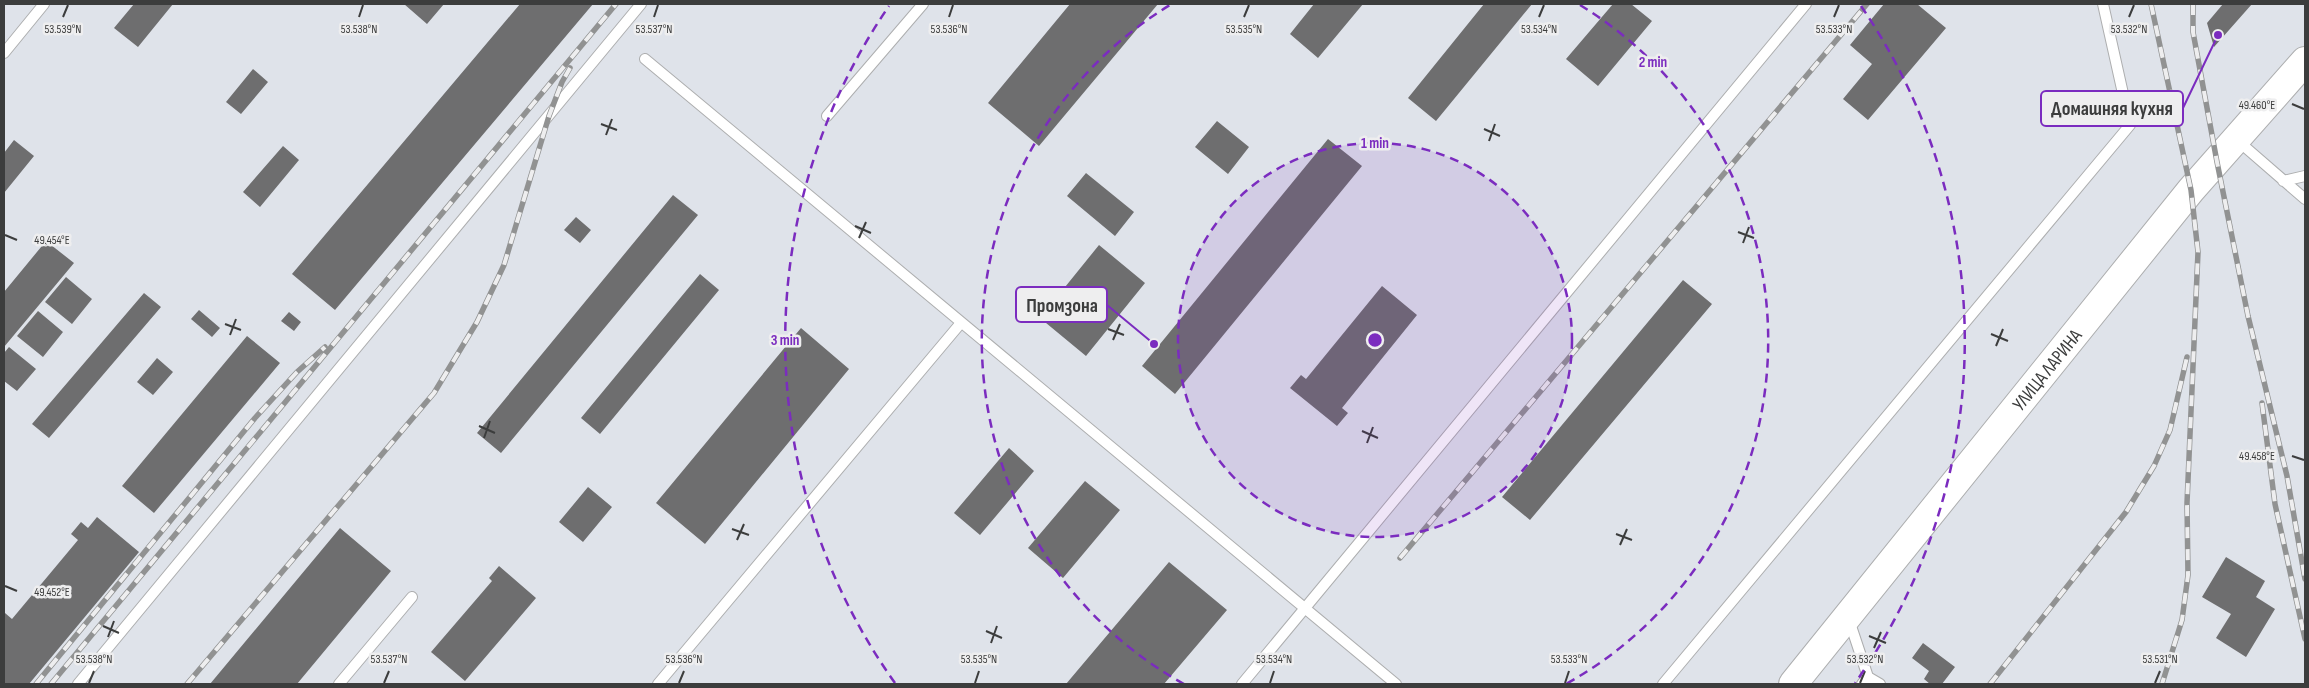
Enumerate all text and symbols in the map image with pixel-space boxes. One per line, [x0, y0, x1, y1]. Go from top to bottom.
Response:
text: 53.539°N [45, 22, 81, 37]
text: 53.538°N [341, 22, 377, 37]
text: 53.537°N [636, 22, 672, 37]
text: 53.536°N [931, 22, 967, 37]
text: 53.535°N [1226, 22, 1262, 37]
text: 53.534°N [1521, 22, 1557, 37]
text: 53.533°N [1816, 22, 1852, 37]
text: 53.532°N [2111, 22, 2147, 37]
text: 2 min [1639, 53, 1667, 72]
callout: Домашняя кухня [2041, 91, 2183, 126]
text: Домашняя кухня [2051, 97, 2173, 121]
text: 49.460°E [2239, 98, 2275, 113]
text: 1 min [1361, 134, 1389, 153]
text: 49.454°E [34, 233, 70, 248]
callout: Промзона [1016, 287, 1107, 322]
text: Промзона [1026, 294, 1098, 318]
street label: УЛИЦА ЛАРИНА [2008, 324, 2088, 416]
text: 3 min [771, 331, 799, 350]
centre of rings [1366, 331, 1384, 349]
text: 49.458°E [2239, 449, 2275, 464]
text: 49.452°E [34, 585, 70, 600]
text: 53.538°N [76, 652, 112, 667]
text: 53.537°N [371, 652, 407, 667]
text: 53.536°N [666, 652, 702, 667]
text: 53.535°N [961, 652, 997, 667]
text: 53.534°N [1256, 652, 1292, 667]
text: 53.533°N [1551, 652, 1587, 667]
text: 53.532°N [1847, 652, 1883, 667]
text: 53.531°N [2142, 652, 2178, 667]

